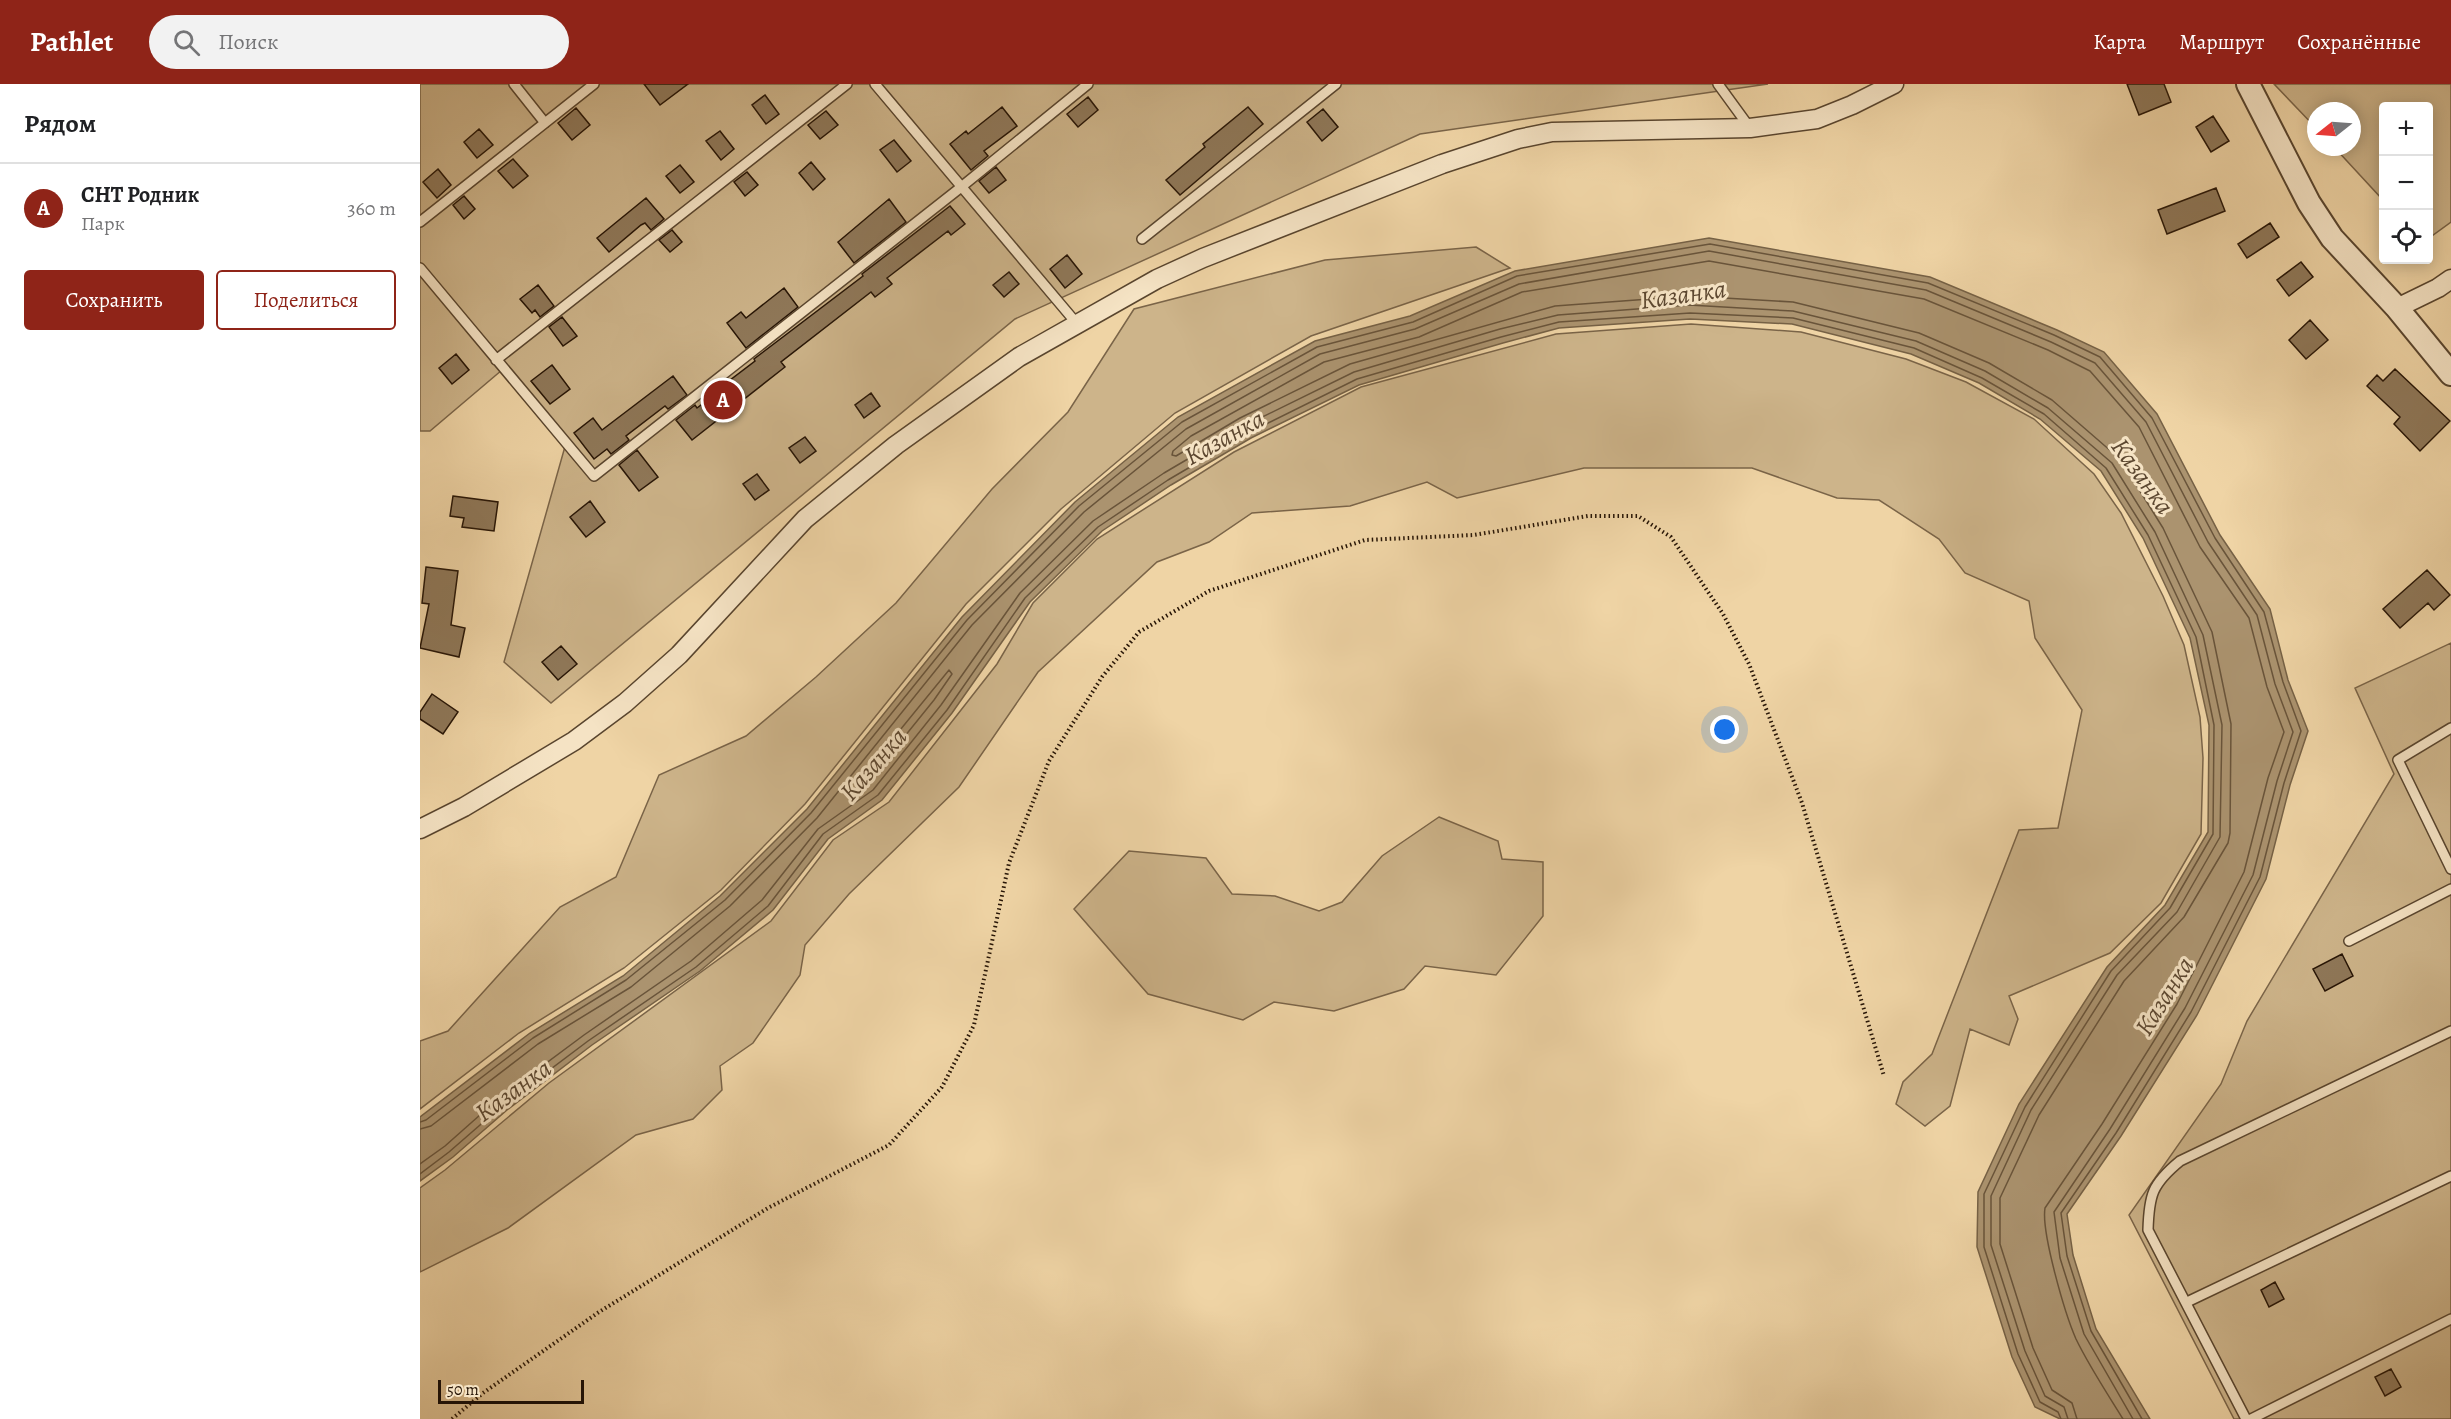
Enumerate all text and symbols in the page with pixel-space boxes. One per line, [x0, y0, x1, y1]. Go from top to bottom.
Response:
search box [149, 15, 569, 69]
text: Pathlet [30, 23, 113, 61]
icon: search [170, 26, 203, 59]
text: Поиск [218, 27, 278, 57]
text: Карта [2093, 28, 2146, 56]
text: Маршрут [2179, 28, 2264, 56]
text: Сохранённые [2297, 28, 2421, 56]
north arrow [2307, 102, 2361, 156]
map controls [2379, 102, 2433, 264]
button: + [2379, 102, 2433, 156]
text: Рядом [24, 106, 96, 141]
button: − [2379, 156, 2433, 210]
text: СНТ Родник [81, 180, 199, 210]
text: A [37, 195, 50, 222]
text: 360 m [347, 195, 396, 222]
text: Парк [81, 210, 125, 237]
button: locate [2379, 210, 2433, 264]
button: Сохранить [24, 270, 204, 330]
button: Поделиться [216, 270, 396, 330]
water label: Казанка [1638, 271, 1728, 318]
pin: A [704, 378, 742, 422]
water label: Казанка [1178, 401, 1271, 474]
water label: Казанка [2103, 431, 2182, 522]
your location [1710, 715, 1739, 744]
water label: Казанка [832, 720, 915, 808]
water label: Казанка [2127, 950, 2202, 1042]
water label: Казанка [468, 1051, 559, 1130]
scale bar [438, 1377, 584, 1404]
text: 50 m [447, 1379, 479, 1401]

